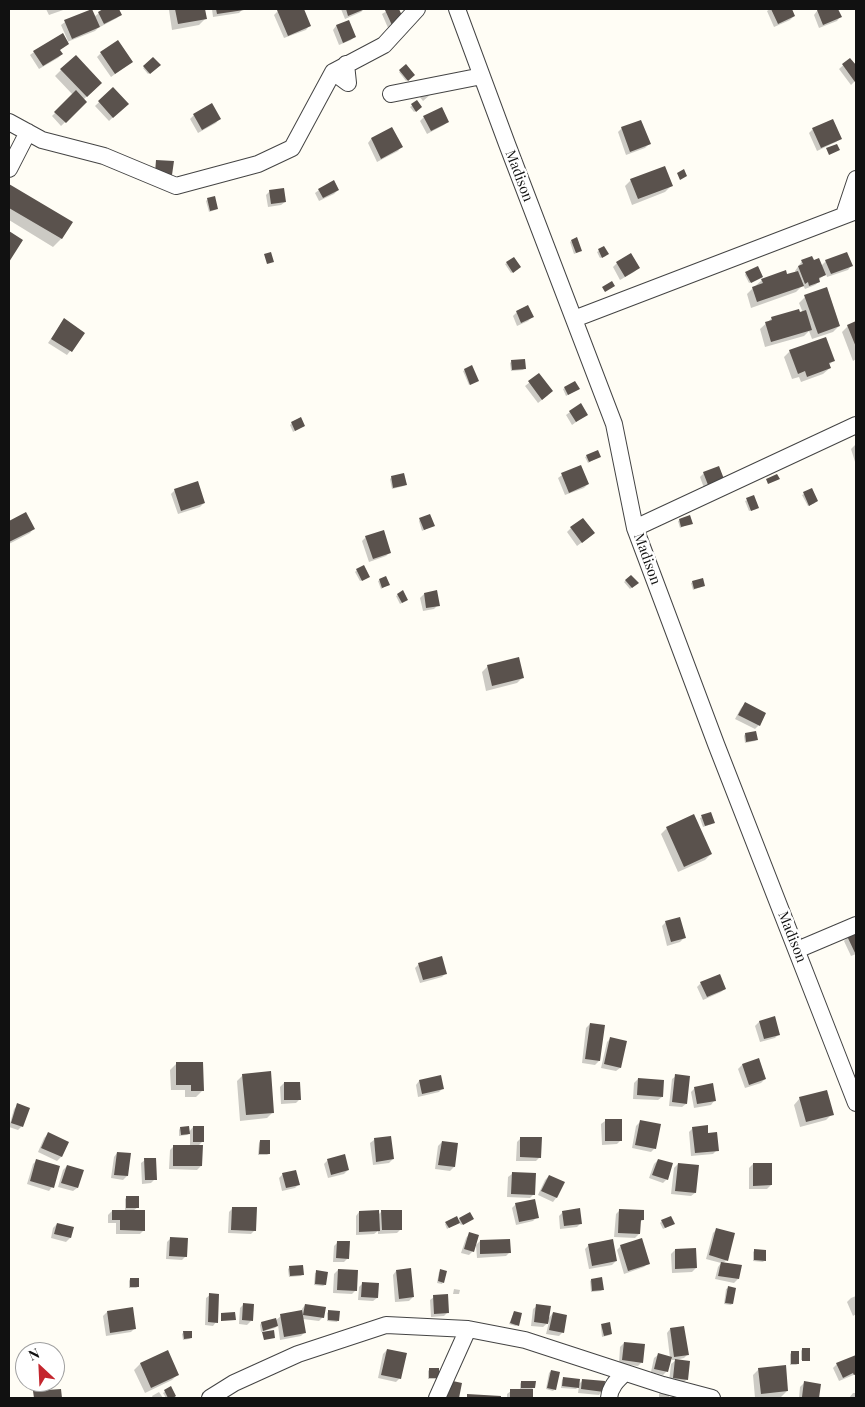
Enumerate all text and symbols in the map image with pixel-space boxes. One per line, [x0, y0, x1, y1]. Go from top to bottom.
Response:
street label: Madison [502, 148, 536, 204]
street label: Madison [630, 531, 664, 587]
street label: Madison [774, 909, 810, 965]
north arrow [15, 1342, 65, 1392]
text: N [25, 1343, 42, 1365]

